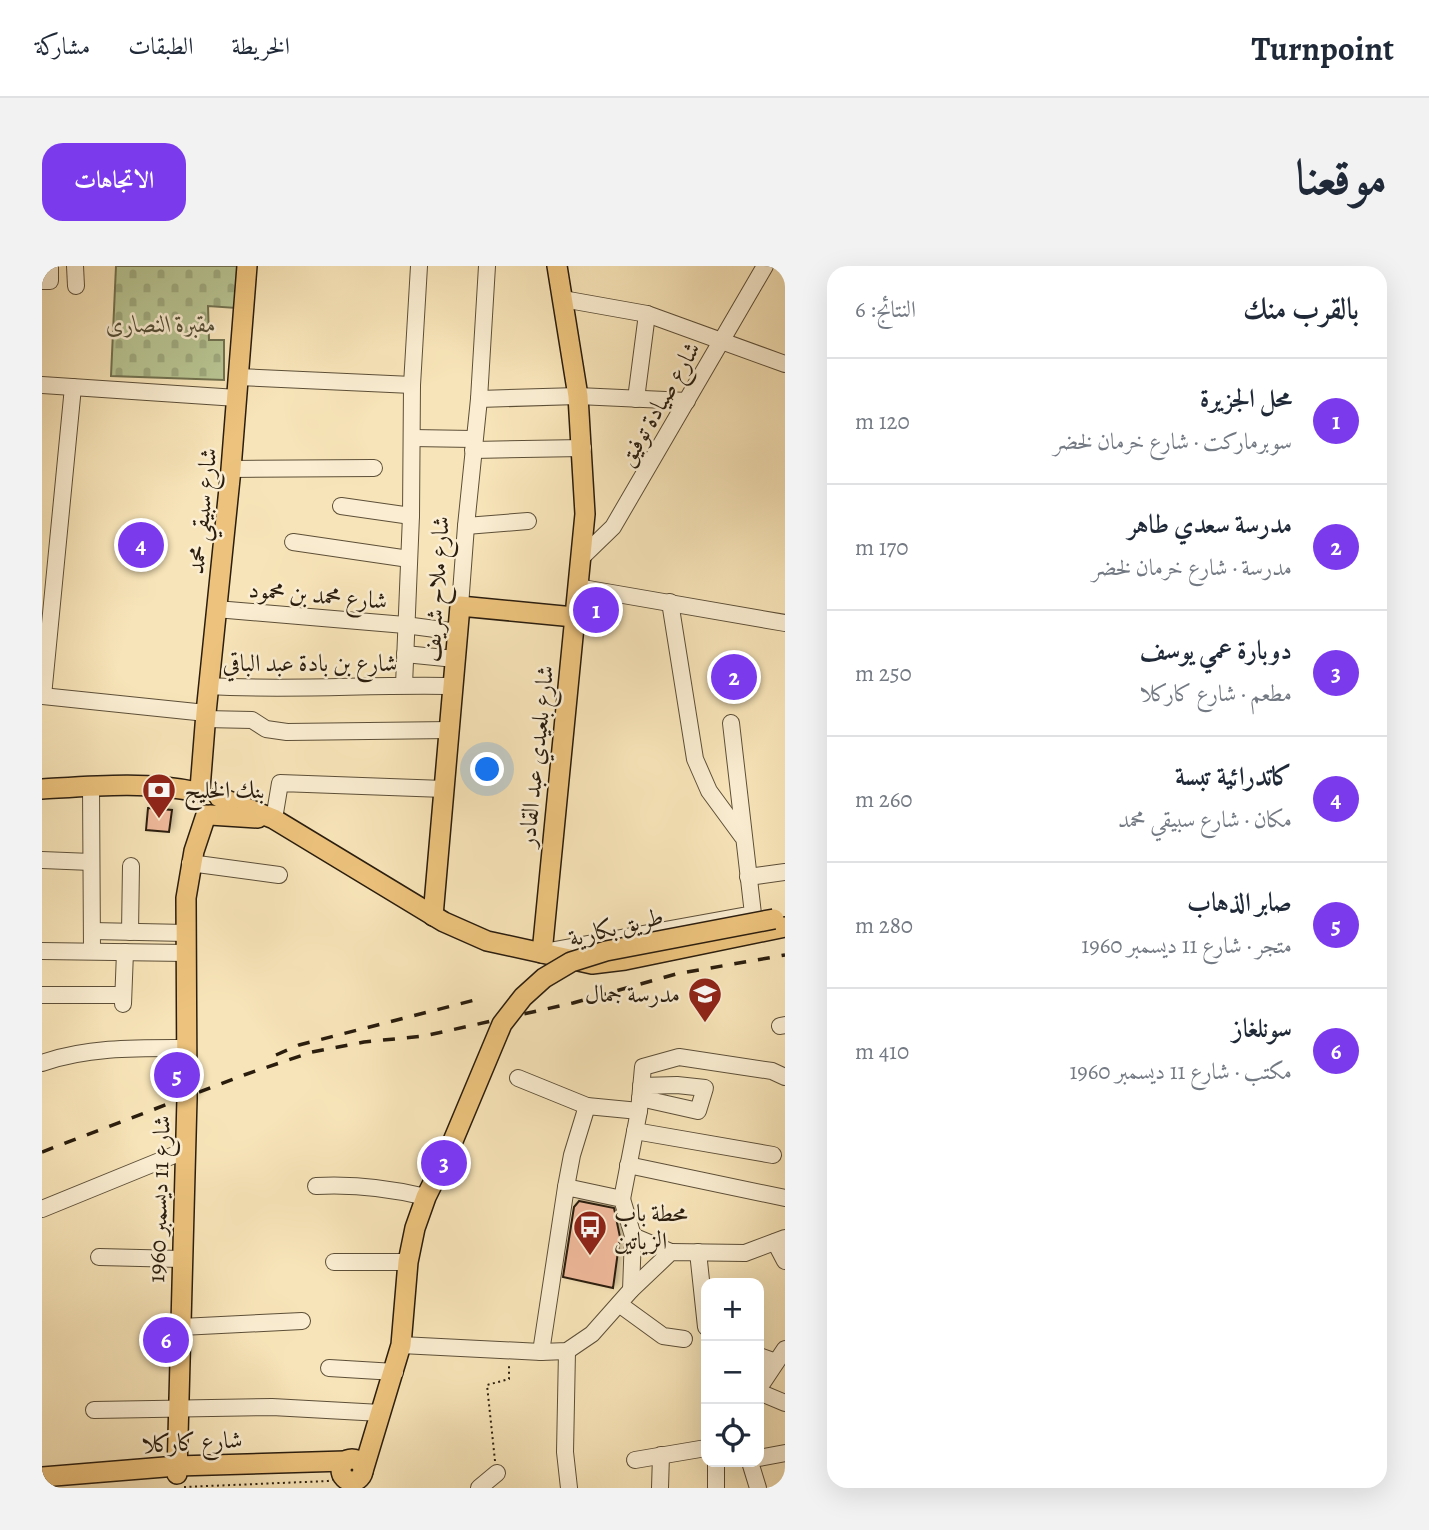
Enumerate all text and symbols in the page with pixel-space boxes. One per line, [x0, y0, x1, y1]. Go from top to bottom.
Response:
text: Turnpoint [1252, 26, 1394, 71]
text: مشاركة [35, 30, 90, 62]
text: الطبقات [128, 30, 194, 62]
text: الخريطة [232, 30, 290, 62]
button: الاتجاهات [42, 143, 186, 221]
text: موقعنا [1295, 144, 1387, 211]
text: بالقرب منك [1243, 289, 1359, 329]
text: النتائج: 6 [855, 294, 916, 325]
park label: مقبرة النصارى [106, 308, 216, 340]
street label: شارع صيادة توفيق [610, 336, 711, 474]
text: محل الجزيرة [1200, 381, 1292, 416]
text: 120 m [855, 406, 910, 437]
text: 1 [1332, 406, 1340, 437]
text: سوبرماركت · شارع خرمان لخضر [1053, 426, 1292, 457]
street label: شارع سبيقي محمد [179, 446, 232, 577]
text: مدرسة سعدي طاهر [1128, 507, 1292, 542]
street label: شارع ملاح شريف [415, 515, 462, 663]
pin: 4 [118, 519, 164, 571]
text: 170 m [855, 532, 909, 563]
text: 2 [1330, 532, 1342, 563]
text: مدرسة · شارع خرمان لخضر [1092, 552, 1292, 583]
street label: شارع محمد بن محمود [247, 573, 389, 621]
pin: 1 [573, 584, 619, 636]
text: دوبارة عمي يوسف [1139, 633, 1292, 668]
street label: شارع بن بادة عبد الباقي [223, 647, 397, 683]
pin: 2 [711, 651, 757, 703]
text: 250 m [855, 658, 912, 689]
text: 3 [1331, 658, 1341, 689]
street label: شارع بلعيدي عبد القادر [510, 664, 565, 851]
text: مطعم · شارع كاركلا [1139, 678, 1292, 709]
your location [470, 752, 504, 786]
text: كاتدرائية تبسة [1175, 759, 1292, 794]
bank icon: بنك الخليج [140, 771, 178, 820]
place label: بنك الخليج [184, 774, 265, 811]
text: 260 m [855, 784, 913, 815]
text: 4 [1331, 784, 1341, 815]
text: مكان · شارع سبيقي محمد [1118, 804, 1292, 835]
text: صابر الذهاب [1187, 885, 1292, 920]
street label: طريق بكارية [565, 900, 667, 954]
text: 280 m [855, 910, 913, 941]
text: 5 [1331, 910, 1341, 941]
text: متجر · شارع 11 ديسمبر 1960 [1081, 930, 1292, 961]
school or university icon: مدرسة جمال [686, 975, 724, 1024]
place label: مدرسة جمال [585, 978, 680, 1010]
text: سونلغاز [1232, 1011, 1292, 1046]
text: 410 m [855, 1036, 909, 1067]
text: 6 [1331, 1036, 1341, 1067]
pin: 5 [154, 1049, 200, 1101]
text: مكتب · شارع 11 ديسمبر 1960 [1069, 1056, 1292, 1087]
street label: شارع 11 ديسمبر 1960 [140, 1115, 182, 1283]
pin: 3 [421, 1137, 467, 1189]
place label: محطة باب الزياتين [614, 1197, 688, 1257]
bus stop icon: محطة باب الزياتين [571, 1208, 609, 1257]
map controls [701, 1278, 764, 1467]
button: + [701, 1278, 764, 1341]
pin: 6 [143, 1314, 189, 1366]
button: − [701, 1341, 764, 1404]
button: locate [701, 1404, 764, 1467]
street label: شارع كاركلا [141, 1423, 244, 1465]

